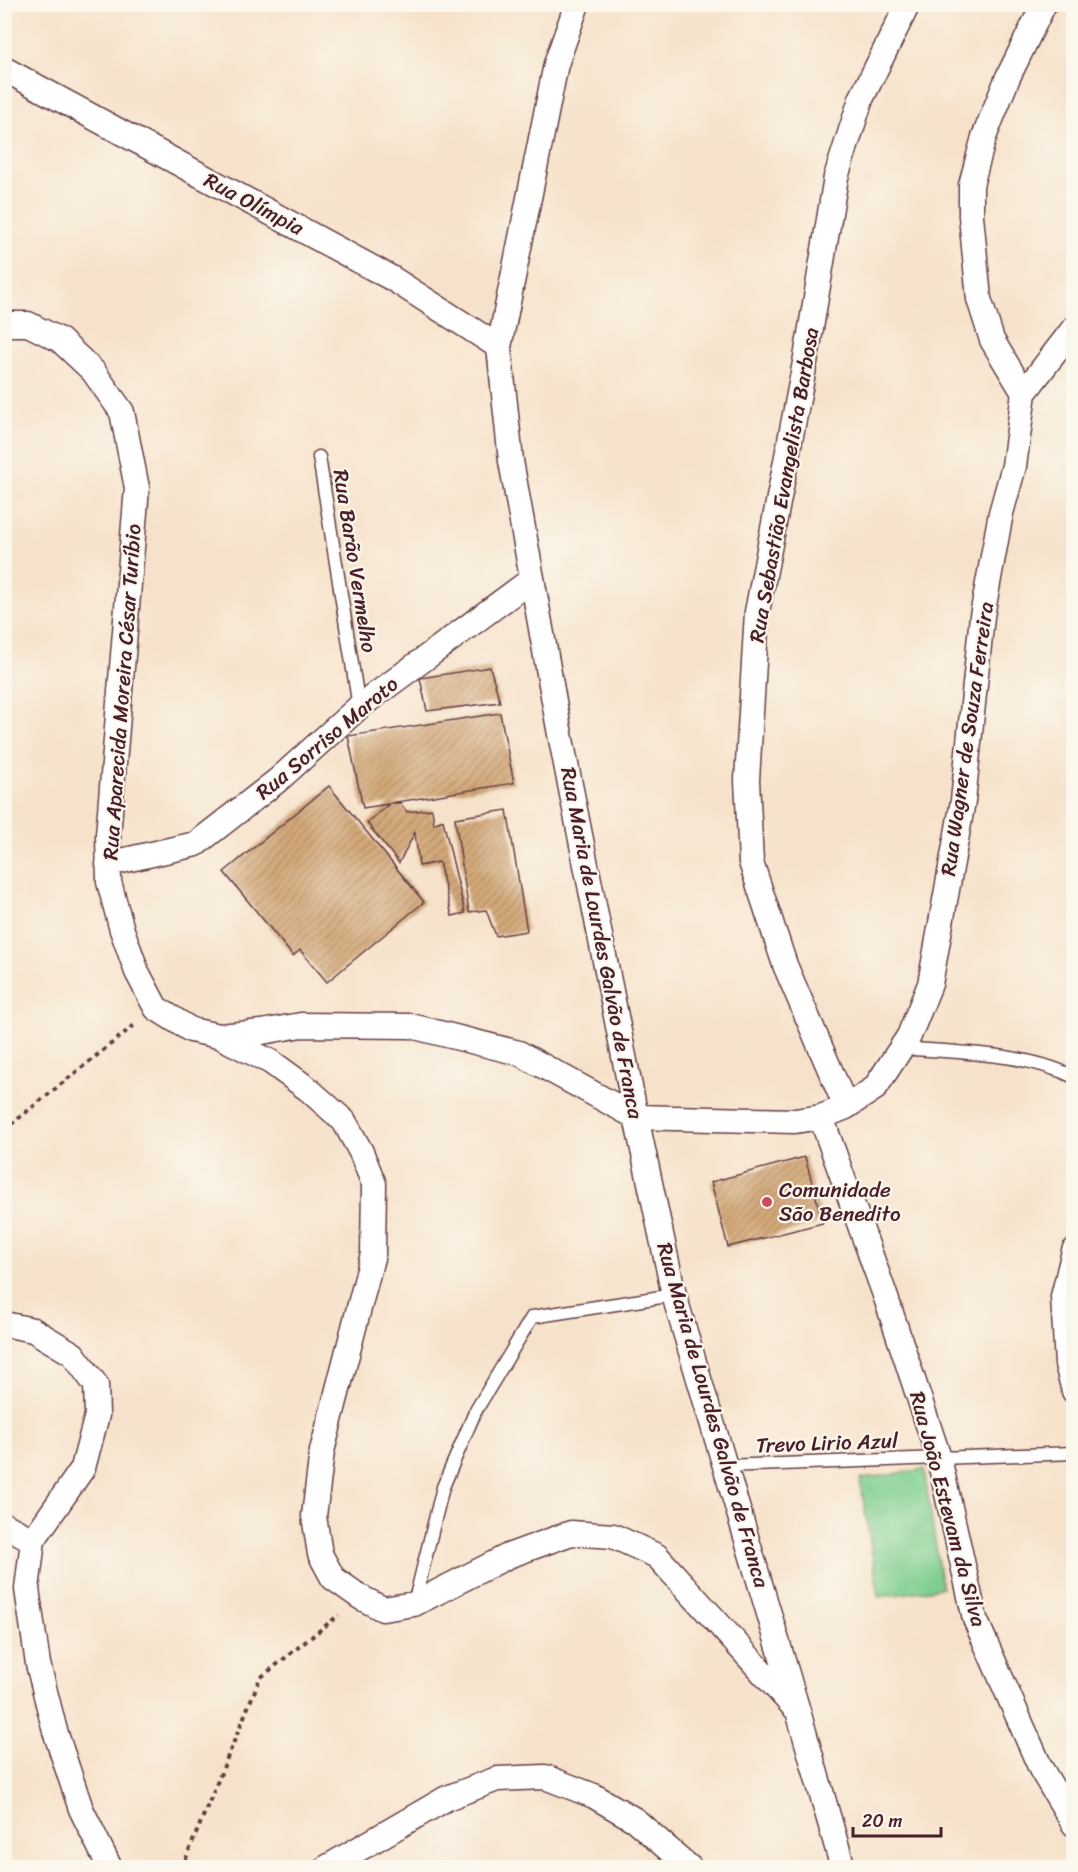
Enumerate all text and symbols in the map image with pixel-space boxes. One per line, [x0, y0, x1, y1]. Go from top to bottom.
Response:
street label: Rua Olímpia [197, 162, 311, 247]
street label: Rua Sebastião Evangelista Barbosa [738, 324, 831, 646]
street label: Rua Barão Vermelho [322, 467, 388, 656]
street label: Rua Aparecida Moreira César Turíbio [91, 522, 153, 861]
street label: Rua Wagner de Souza Ferreira [929, 599, 1005, 879]
street label: Rua Sorriso Maroto [247, 666, 408, 810]
street label: Rua Maria de Lourdes Galvão de Franca [549, 764, 655, 1123]
place label: Comunidade São Benedito [779, 1171, 901, 1233]
marker: Comunidade São Benedito [760, 1195, 774, 1209]
street label: Rua Maria de Lourdes Galvão de Franca [645, 1238, 781, 1593]
street label: Rua João Estevam da Silva [898, 1387, 998, 1631]
street label: Trevo Lirio Azul [755, 1421, 900, 1464]
scale bar [853, 1800, 942, 1838]
text: 20 m [862, 1805, 902, 1837]

